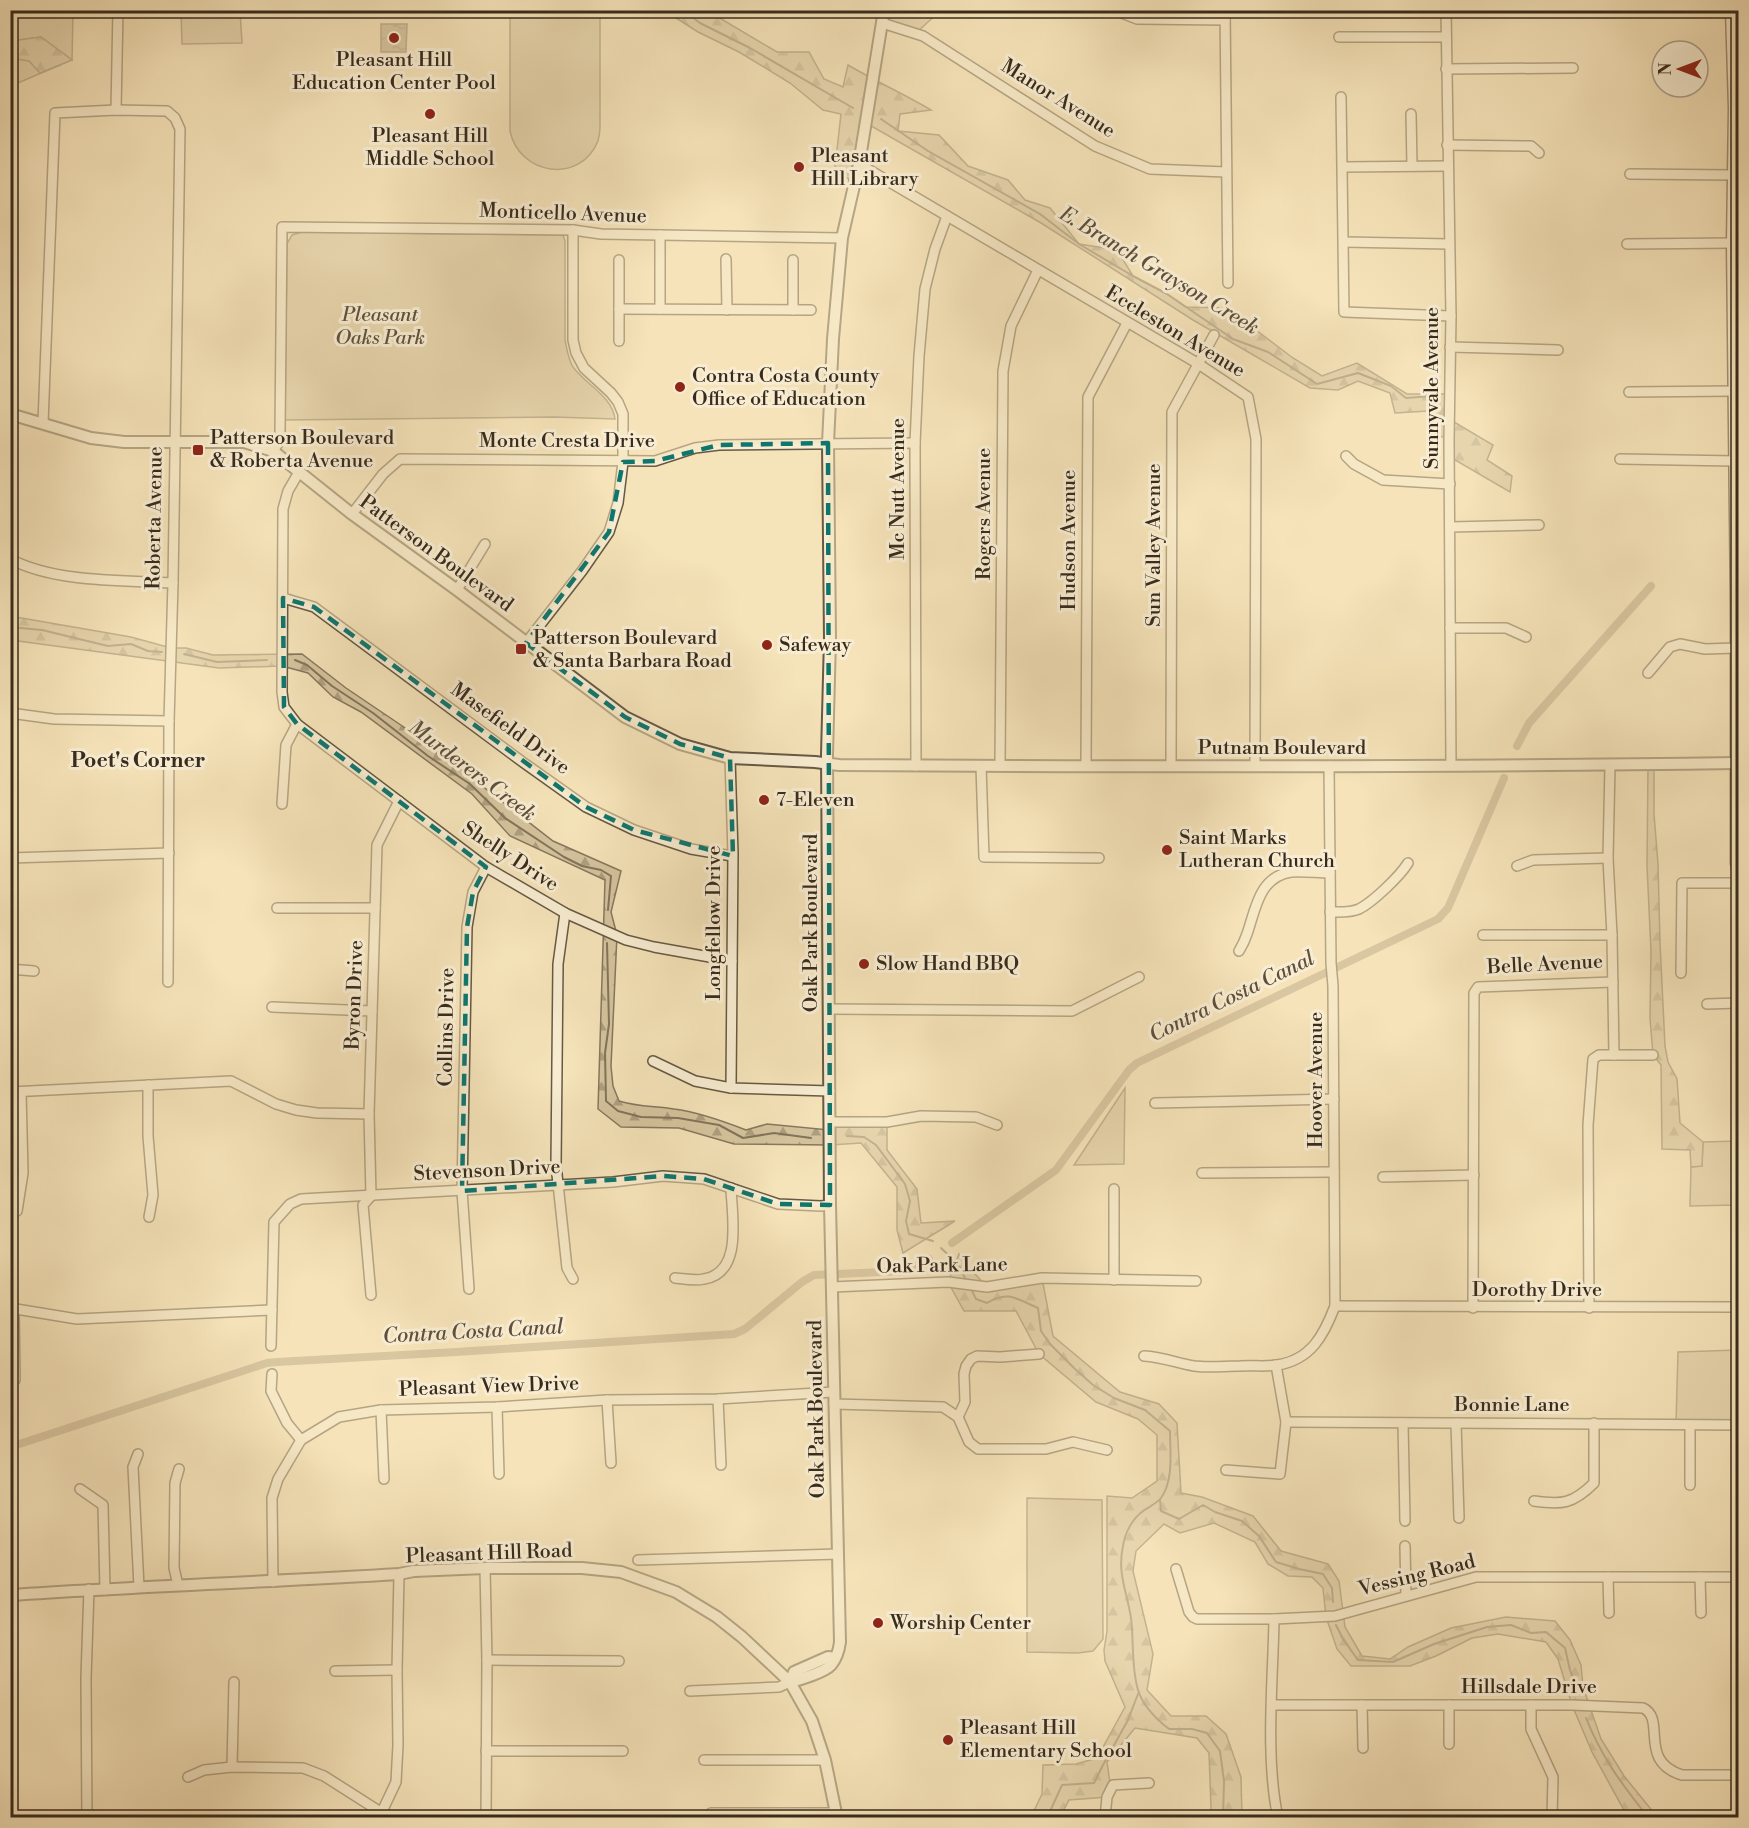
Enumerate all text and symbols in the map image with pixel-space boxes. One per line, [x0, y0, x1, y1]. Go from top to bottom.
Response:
marker: Pleasant Hill Education Center Pool [387, 31, 401, 45]
north arrow [1650, 39, 1710, 99]
place label: Pleasant Hill Education Center Pool [292, 48, 496, 96]
street label: Manor Avenue [996, 54, 1120, 144]
text: N [1656, 62, 1676, 75]
marker: Pleasant Hill Middle School [423, 107, 437, 121]
place label: Pleasant Hill Middle School [366, 124, 495, 172]
place label: Pleasant Hill Library [811, 144, 919, 192]
marker: Pleasant Hill Library [792, 160, 806, 174]
street label: Monticello Avenue [479, 199, 647, 229]
water label: E. Branch Grayson Creek [1054, 201, 1263, 341]
street label: Eccleston Avenue [1100, 280, 1250, 384]
park label: Pleasant Oaks Park [335, 303, 425, 351]
street label: Sunnyvale Avenue [1420, 307, 1445, 469]
place label: Contra Costa County Office of Education [692, 364, 880, 412]
marker: Contra Costa County Office of Education [673, 380, 687, 394]
street label: Mc Nutt Avenue [886, 418, 911, 560]
place label: Patterson Boulevard & Roberta Avenue [210, 426, 395, 474]
street label: Monte Cresta Drive [479, 429, 655, 454]
marker: Patterson Boulevard & Roberta Avenue [191, 443, 205, 457]
street label: Roberta Avenue [141, 446, 169, 590]
street label: Rogers Avenue [972, 448, 997, 580]
street label: Sun Valley Avenue [1142, 463, 1167, 627]
street label: Hudson Avenue [1057, 470, 1082, 610]
street label: Patterson Boulevard [354, 490, 518, 619]
place label: Patterson Boulevard & Santa Barbara Road [533, 626, 732, 674]
place label: Safeway [779, 633, 851, 658]
marker: Safeway [760, 638, 774, 652]
marker: Patterson Boulevard & Santa Barbara Road [514, 642, 528, 656]
street label: Masefield Drive [445, 677, 575, 781]
water label: Murderers Creek [403, 715, 541, 827]
street label: Putnam Boulevard [1198, 736, 1367, 761]
district label: Poet's Corner [71, 748, 205, 774]
place label: 7-Eleven [776, 788, 855, 813]
marker: 7-Eleven [757, 793, 771, 807]
street label: Shelly Drive [457, 817, 563, 897]
place label: Saint Marks Lutheran Church [1179, 826, 1335, 874]
street label: Oak Park Boulevard [799, 833, 824, 1012]
marker: Saint Marks Lutheran Church [1160, 843, 1174, 857]
street label: Longfellow Drive [702, 845, 727, 1001]
street label: Byron Drive [341, 940, 369, 1051]
water label: Contra Costa Canal [1145, 946, 1319, 1048]
street label: Belle Avenue [1485, 949, 1604, 981]
place label: Slow Hand BBQ [876, 952, 1019, 977]
marker: Slow Hand BBQ [857, 957, 871, 971]
street label: Collins Drive [433, 967, 461, 1087]
street label: Hoover Avenue [1304, 1012, 1329, 1148]
street label: Stevenson Drive [413, 1155, 561, 1187]
street label: Oak Park Lane [876, 1252, 1008, 1280]
street label: Dorothy Drive [1472, 1278, 1602, 1303]
water label: Contra Costa Canal [382, 1314, 564, 1350]
street label: Oak Park Boulevard [803, 1319, 831, 1498]
street label: Pleasant View Drive [398, 1371, 580, 1403]
street label: Bonnie Lane [1453, 1393, 1570, 1418]
street label: Pleasant Hill Road [405, 1539, 573, 1569]
street label: Vessing Road [1355, 1549, 1479, 1603]
place label: Worship Center [889, 1611, 1031, 1636]
marker: Worship Center [871, 1616, 885, 1630]
street label: Hillsdale Drive [1461, 1675, 1597, 1700]
place label: Pleasant Hill Elementary School [960, 1716, 1132, 1764]
marker: Pleasant Hill Elementary School [941, 1733, 955, 1747]

